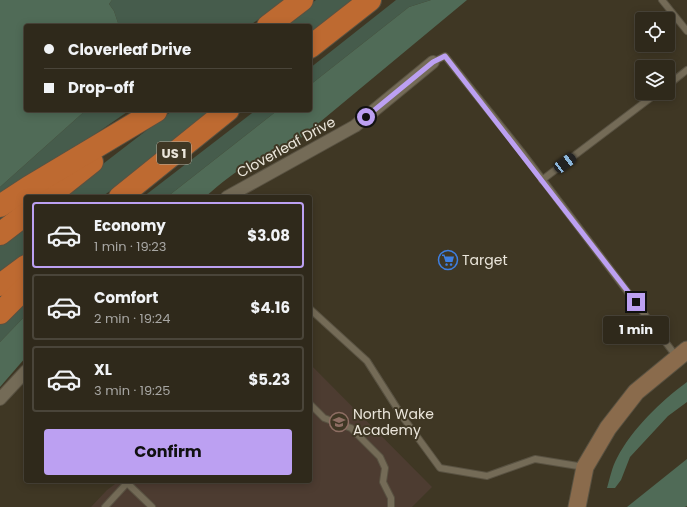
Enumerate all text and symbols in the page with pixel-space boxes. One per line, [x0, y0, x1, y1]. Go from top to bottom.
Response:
map controls [635, 12, 675, 100]
button: locate [635, 12, 675, 52]
text: Cloverleaf Drive [68, 39, 191, 60]
button: layers [635, 60, 675, 100]
text: Drop-off [68, 77, 134, 98]
route start [357, 108, 375, 126]
street label: Cloverleaf Drive [233, 111, 339, 182]
road number: US 1 [157, 142, 191, 164]
car [552, 151, 578, 175]
text: Economy [94, 215, 166, 236]
icon: car [46, 217, 82, 253]
text: $3.08 [247, 225, 290, 246]
text: 1 min · 19:23 [94, 237, 167, 256]
supermarket icon: Target [437, 249, 459, 271]
place label: Target [462, 250, 508, 270]
text: Comfort [94, 287, 158, 308]
icon: car [46, 289, 82, 325]
route end [627, 293, 645, 311]
text: $4.16 [251, 297, 290, 318]
text: 2 min · 19:24 [94, 309, 170, 328]
callout: 1 min [603, 316, 669, 344]
text: 1 min [619, 320, 653, 339]
text: XL [94, 359, 112, 380]
icon: car [46, 361, 82, 397]
text: $5.23 [249, 369, 290, 390]
text: 3 min · 19:25 [94, 381, 171, 400]
place label: North Wake Academy [353, 404, 434, 440]
school or university icon: North Wake Academy [328, 411, 350, 433]
button: Confirm [44, 429, 292, 475]

